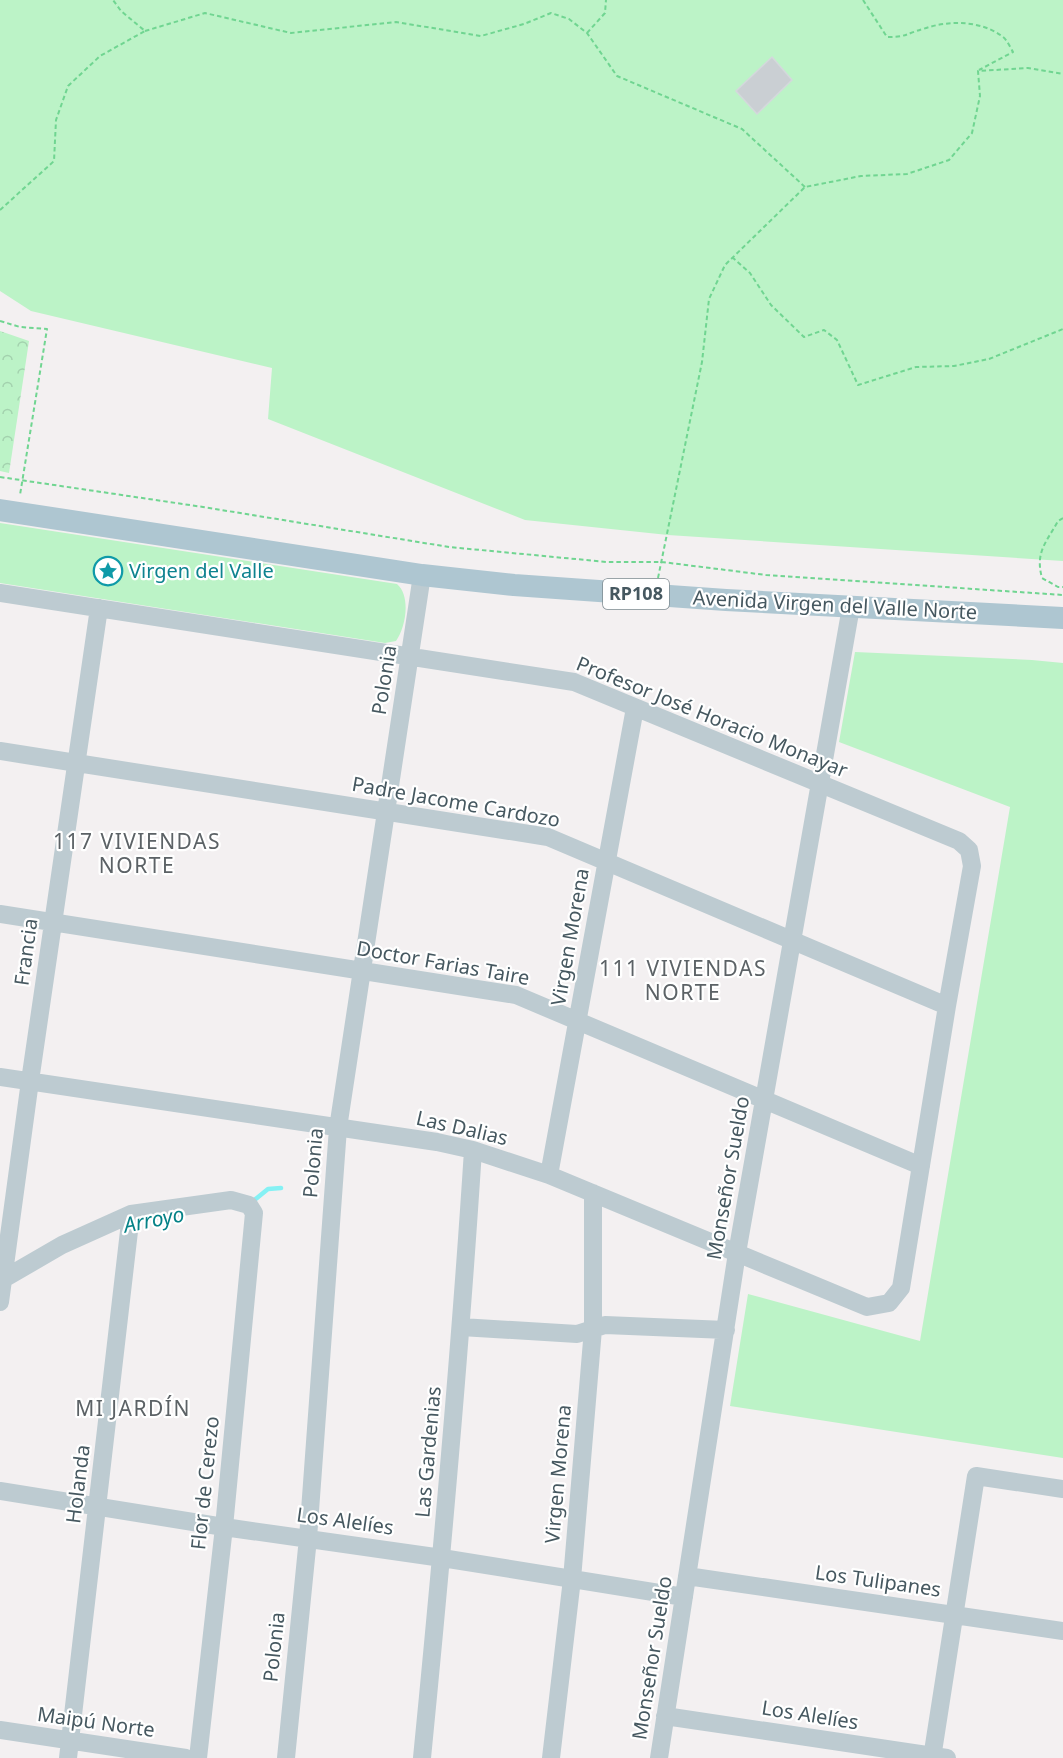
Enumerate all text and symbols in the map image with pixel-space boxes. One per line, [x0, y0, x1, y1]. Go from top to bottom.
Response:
place icon: Virgen del Valle [92, 555, 124, 587]
place label: Virgen del Valle [129, 557, 274, 584]
road number: RP108 [603, 579, 669, 609]
street label: Avenida Virgen del Valle Norte [692, 584, 978, 625]
street label: Polonia [365, 643, 402, 717]
street label: Profesor José Horacio Monayar [572, 650, 852, 783]
street label: Padre Jacome Cardozo [350, 770, 562, 833]
district label: 117 VIVIENDAS NORTE [53, 827, 221, 879]
street label: Virgen Morena [544, 866, 595, 1008]
street label: Francia [7, 916, 44, 987]
street label: Doctor Farias Taire [355, 934, 532, 991]
district label: 111 VIVIENDAS NORTE [599, 954, 767, 1006]
street label: Monseñor Sueldo [700, 1094, 755, 1262]
street label: Las Dalias [414, 1104, 511, 1151]
street label: Polonia [296, 1127, 329, 1199]
water label: Arroyo [119, 1199, 186, 1239]
street label: Las Gardenias [408, 1385, 447, 1519]
district label: MI JARDÍN [75, 1394, 191, 1422]
street label: Virgen Morena [538, 1403, 577, 1545]
street label: Flor de Cerezo [184, 1415, 225, 1551]
street label: Holanda [59, 1443, 96, 1525]
street label: Los Alelíes [295, 1500, 395, 1541]
street label: Los Tulipanes [813, 1558, 943, 1603]
street label: Monseñor Sueldo [625, 1574, 678, 1742]
street label: Polonia [256, 1611, 291, 1683]
street label: Los Alelíes [760, 1694, 860, 1735]
street label: Maipú Norte [36, 1700, 157, 1743]

